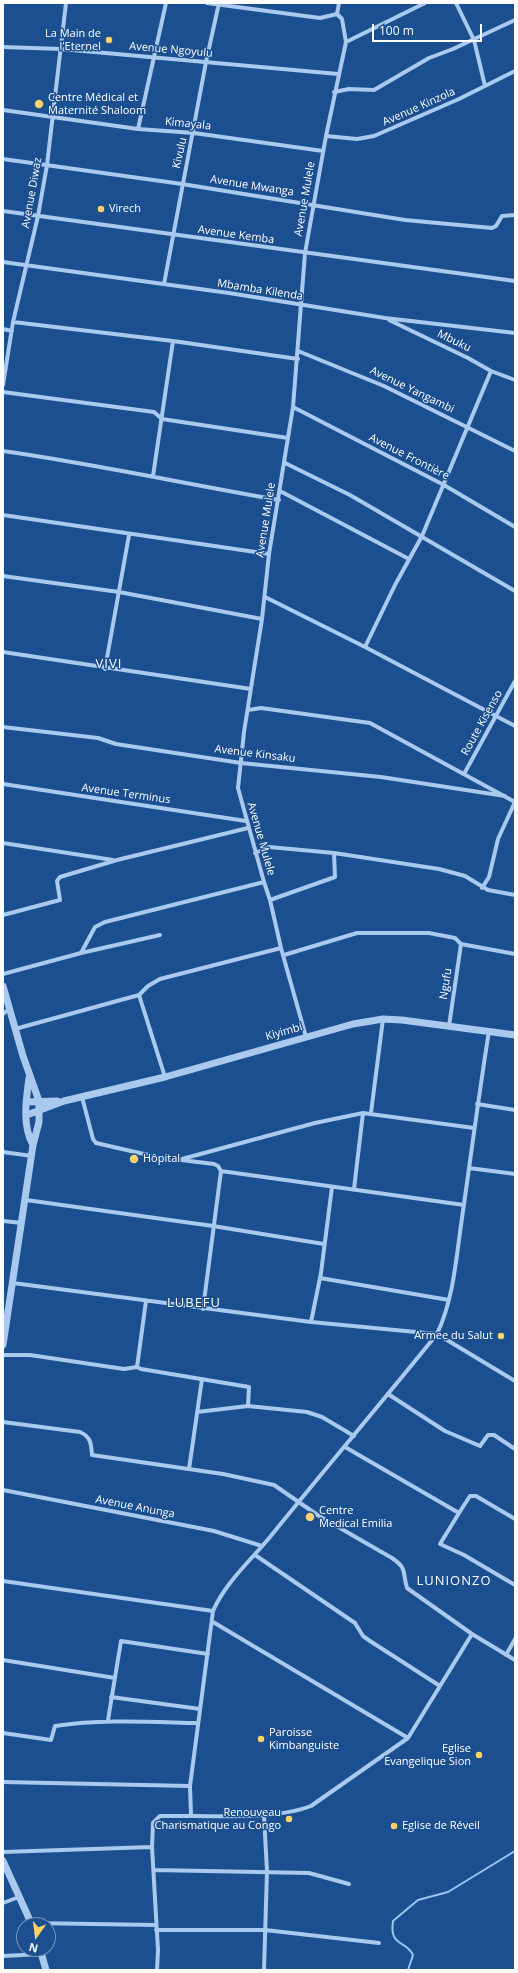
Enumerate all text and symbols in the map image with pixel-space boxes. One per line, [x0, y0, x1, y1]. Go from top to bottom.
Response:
scale bar [374, 16, 484, 42]
text: 100 m [379, 22, 414, 39]
place label: La Main de l'Eternel [45, 27, 101, 53]
marker: La Main de l'Eternel [104, 35, 114, 45]
street label: Avenue Ngoyulu [129, 40, 213, 60]
street label: Avenue Kinzola [381, 85, 457, 129]
place label: Centre Médical et Maternité Shaloom [48, 91, 146, 117]
marker: Centre Médical et Maternité Shaloom [33, 98, 45, 110]
street label: Kimayala [164, 115, 212, 133]
street label: Kivulu [170, 136, 190, 170]
street label: Avenue Diwaz [19, 157, 45, 229]
street label: Avenue Mulele [292, 161, 318, 237]
street label: Avenue Mwanga [209, 173, 295, 199]
place label: Virech [109, 202, 141, 216]
marker: Virech [96, 204, 106, 214]
street label: Avenue Kemba [197, 223, 275, 247]
street label: Mbamba Kilenda [216, 277, 304, 303]
street label: Mbuku [435, 327, 473, 355]
street label: Avenue Yangambi [368, 364, 456, 416]
street label: Avenue Frontière [367, 431, 451, 483]
street label: Avenue Mulele [254, 482, 278, 558]
district label: VIVI [96, 656, 122, 672]
street label: Route Kisenso [459, 688, 505, 758]
street label: Avenue Kinsaku [214, 742, 296, 766]
street label: Avenue Terminus [81, 781, 171, 807]
street label: Avenue Mulele [244, 801, 278, 877]
street label: Ngufu [437, 967, 455, 1001]
street label: Kiyimbi [264, 1020, 304, 1044]
place label: Hôpital [143, 1152, 180, 1166]
marker: Hôpital [128, 1153, 140, 1165]
district label: LUBEFU [167, 1295, 221, 1311]
place label: Armee du Salut [414, 1329, 493, 1343]
marker: Armee du Salut [496, 1331, 506, 1341]
street label: Avenue Anunga [94, 1493, 176, 1521]
place label: Centre Medical Emilia [319, 1504, 392, 1530]
marker: Centre Medical Emilia [304, 1511, 316, 1523]
district label: LUNIONZO [416, 1573, 492, 1589]
place label: Paroisse Kimbanguiste [269, 1726, 339, 1752]
marker: Paroisse Kimbanguiste [256, 1734, 266, 1744]
place label: Eglise Evangelique Sion [384, 1742, 471, 1768]
marker: Eglise Evangelique Sion [474, 1750, 484, 1760]
place label: Renouveau Charismatique au Congo [155, 1806, 281, 1832]
marker: Renouveau Charismatique au Congo [284, 1814, 294, 1824]
place label: Eglise de Réveil [402, 1819, 480, 1833]
marker: Eglise de Réveil [389, 1821, 399, 1831]
north arrow [16, 1917, 56, 1957]
text: N [27, 1940, 39, 1957]

